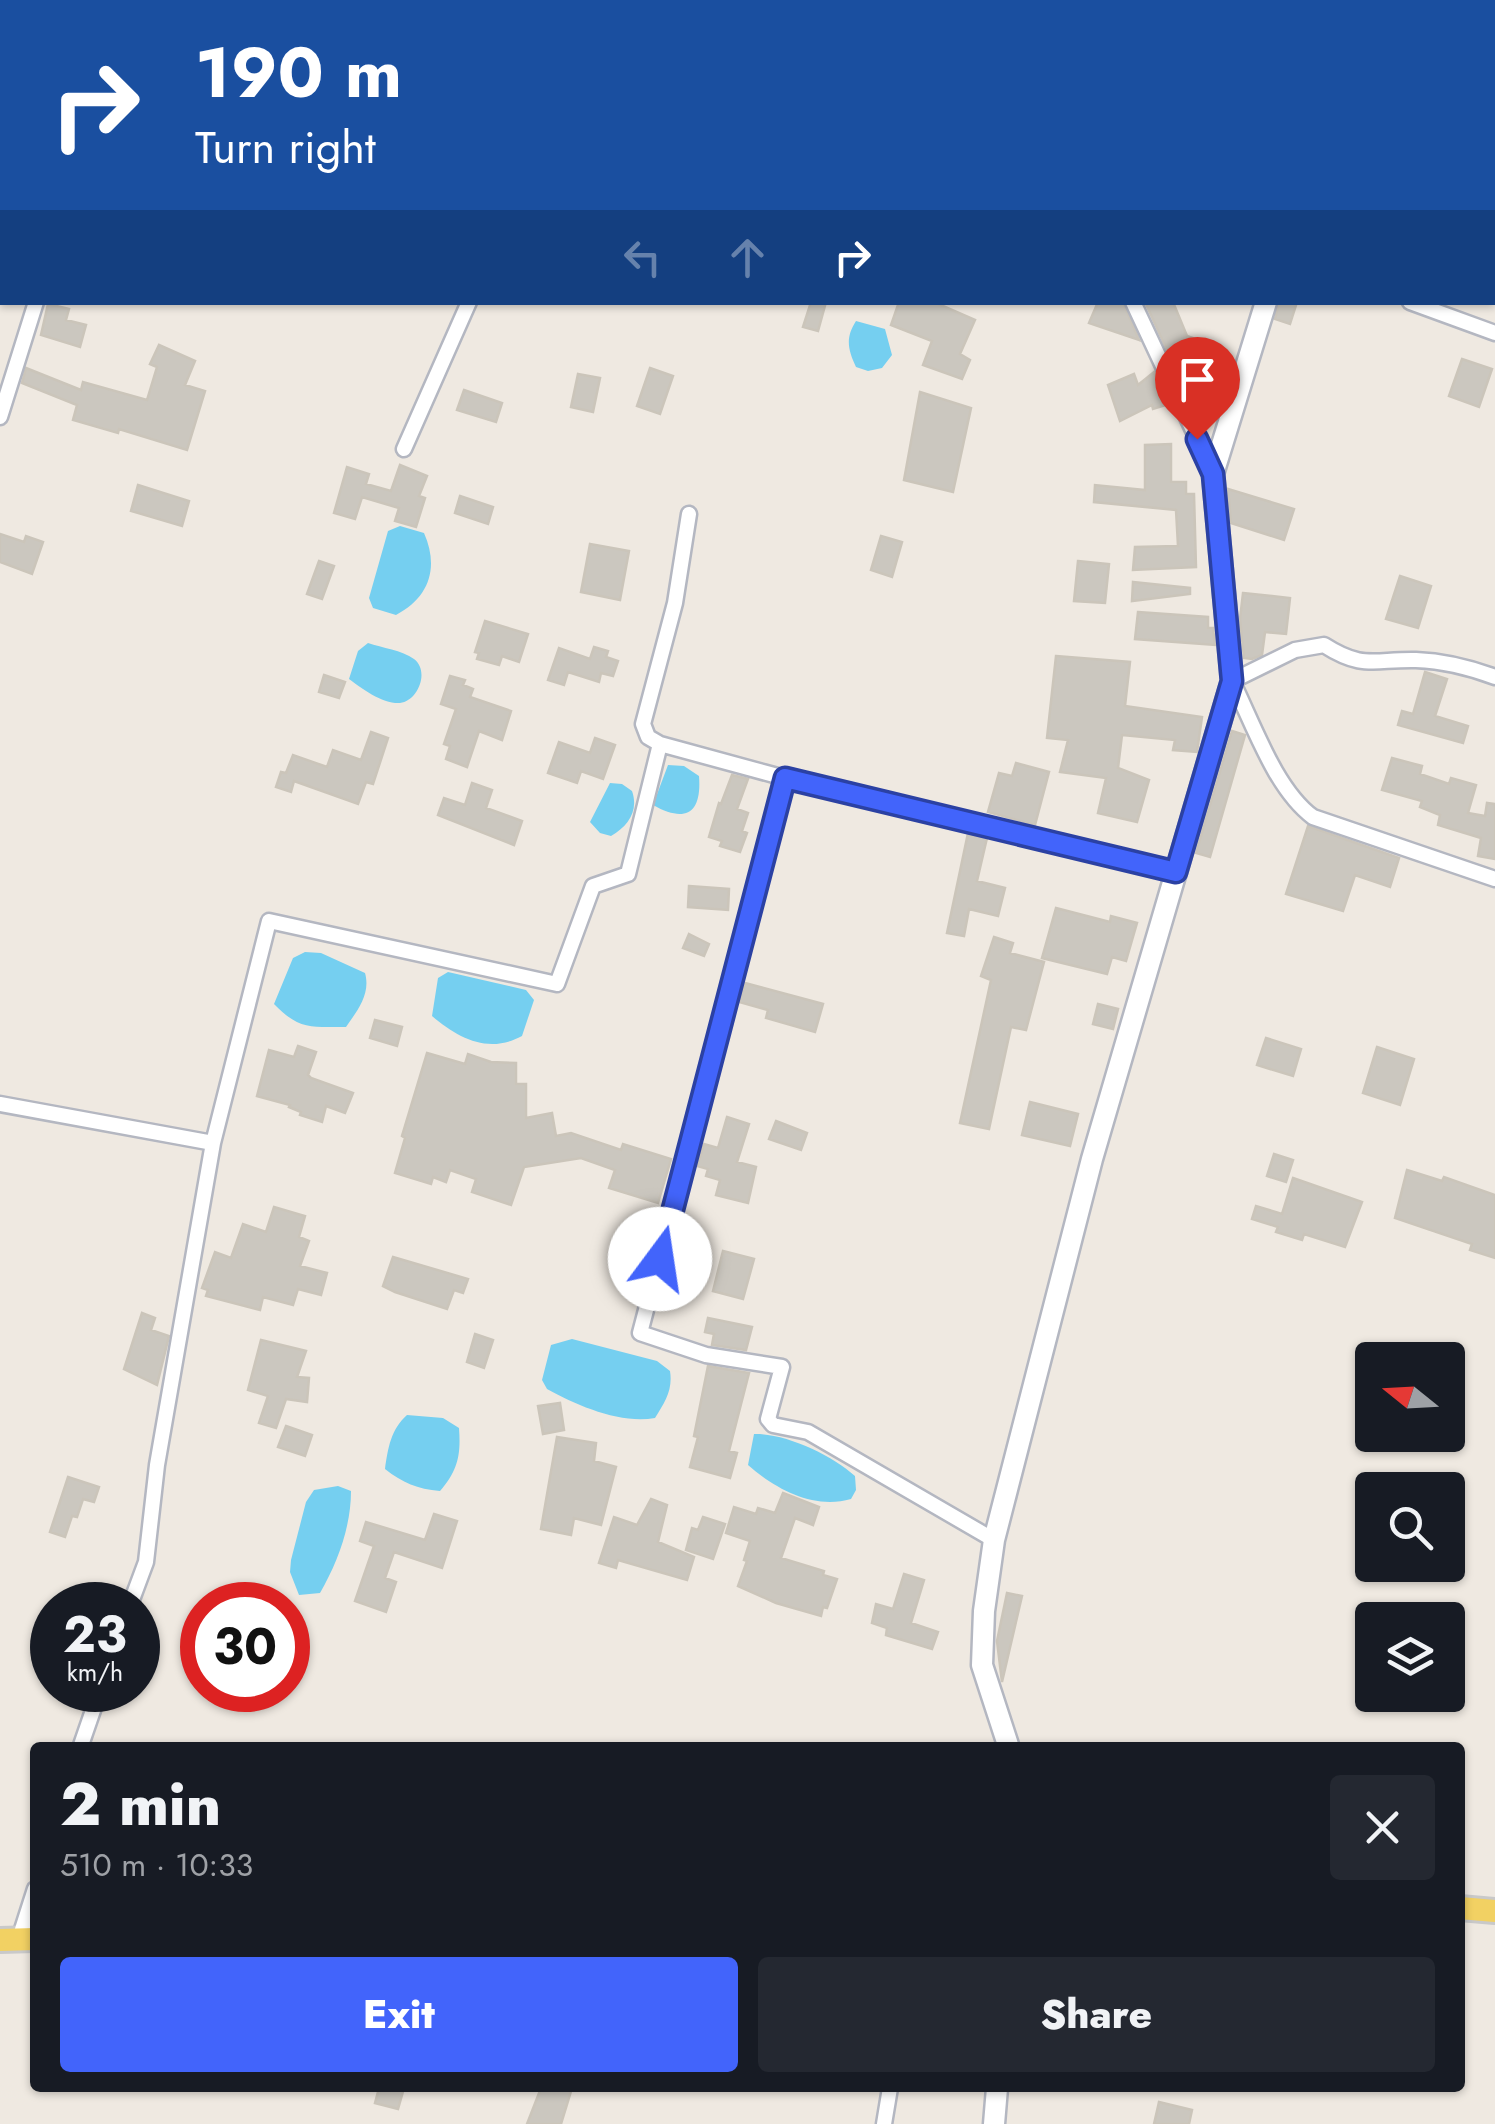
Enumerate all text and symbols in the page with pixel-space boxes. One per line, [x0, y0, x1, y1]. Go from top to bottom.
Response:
text: 190 m [195, 22, 402, 123]
icon: right [30, 40, 160, 170]
text: Turn right [195, 115, 376, 180]
icon: left [615, 230, 670, 285]
icon: ahead [720, 230, 775, 285]
icon: right [825, 230, 880, 285]
pin [1155, 337, 1240, 440]
icon: arrive [1170, 352, 1225, 407]
position arrow [608, 1207, 712, 1311]
north arrow [1355, 1342, 1465, 1452]
map controls [1355, 1342, 1465, 1712]
button: search [1355, 1472, 1465, 1582]
speed limit sign: 30 [180, 1582, 310, 1712]
text: 23 [63, 1598, 127, 1671]
button: layers [1355, 1602, 1465, 1712]
text: km/h [67, 1654, 123, 1690]
text: 2 min [60, 1761, 221, 1848]
button: close [1330, 1775, 1435, 1880]
text: 510 m · 10:33 [60, 1842, 253, 1888]
button: Exit [60, 1957, 738, 2072]
button: Share [758, 1957, 1435, 2072]

